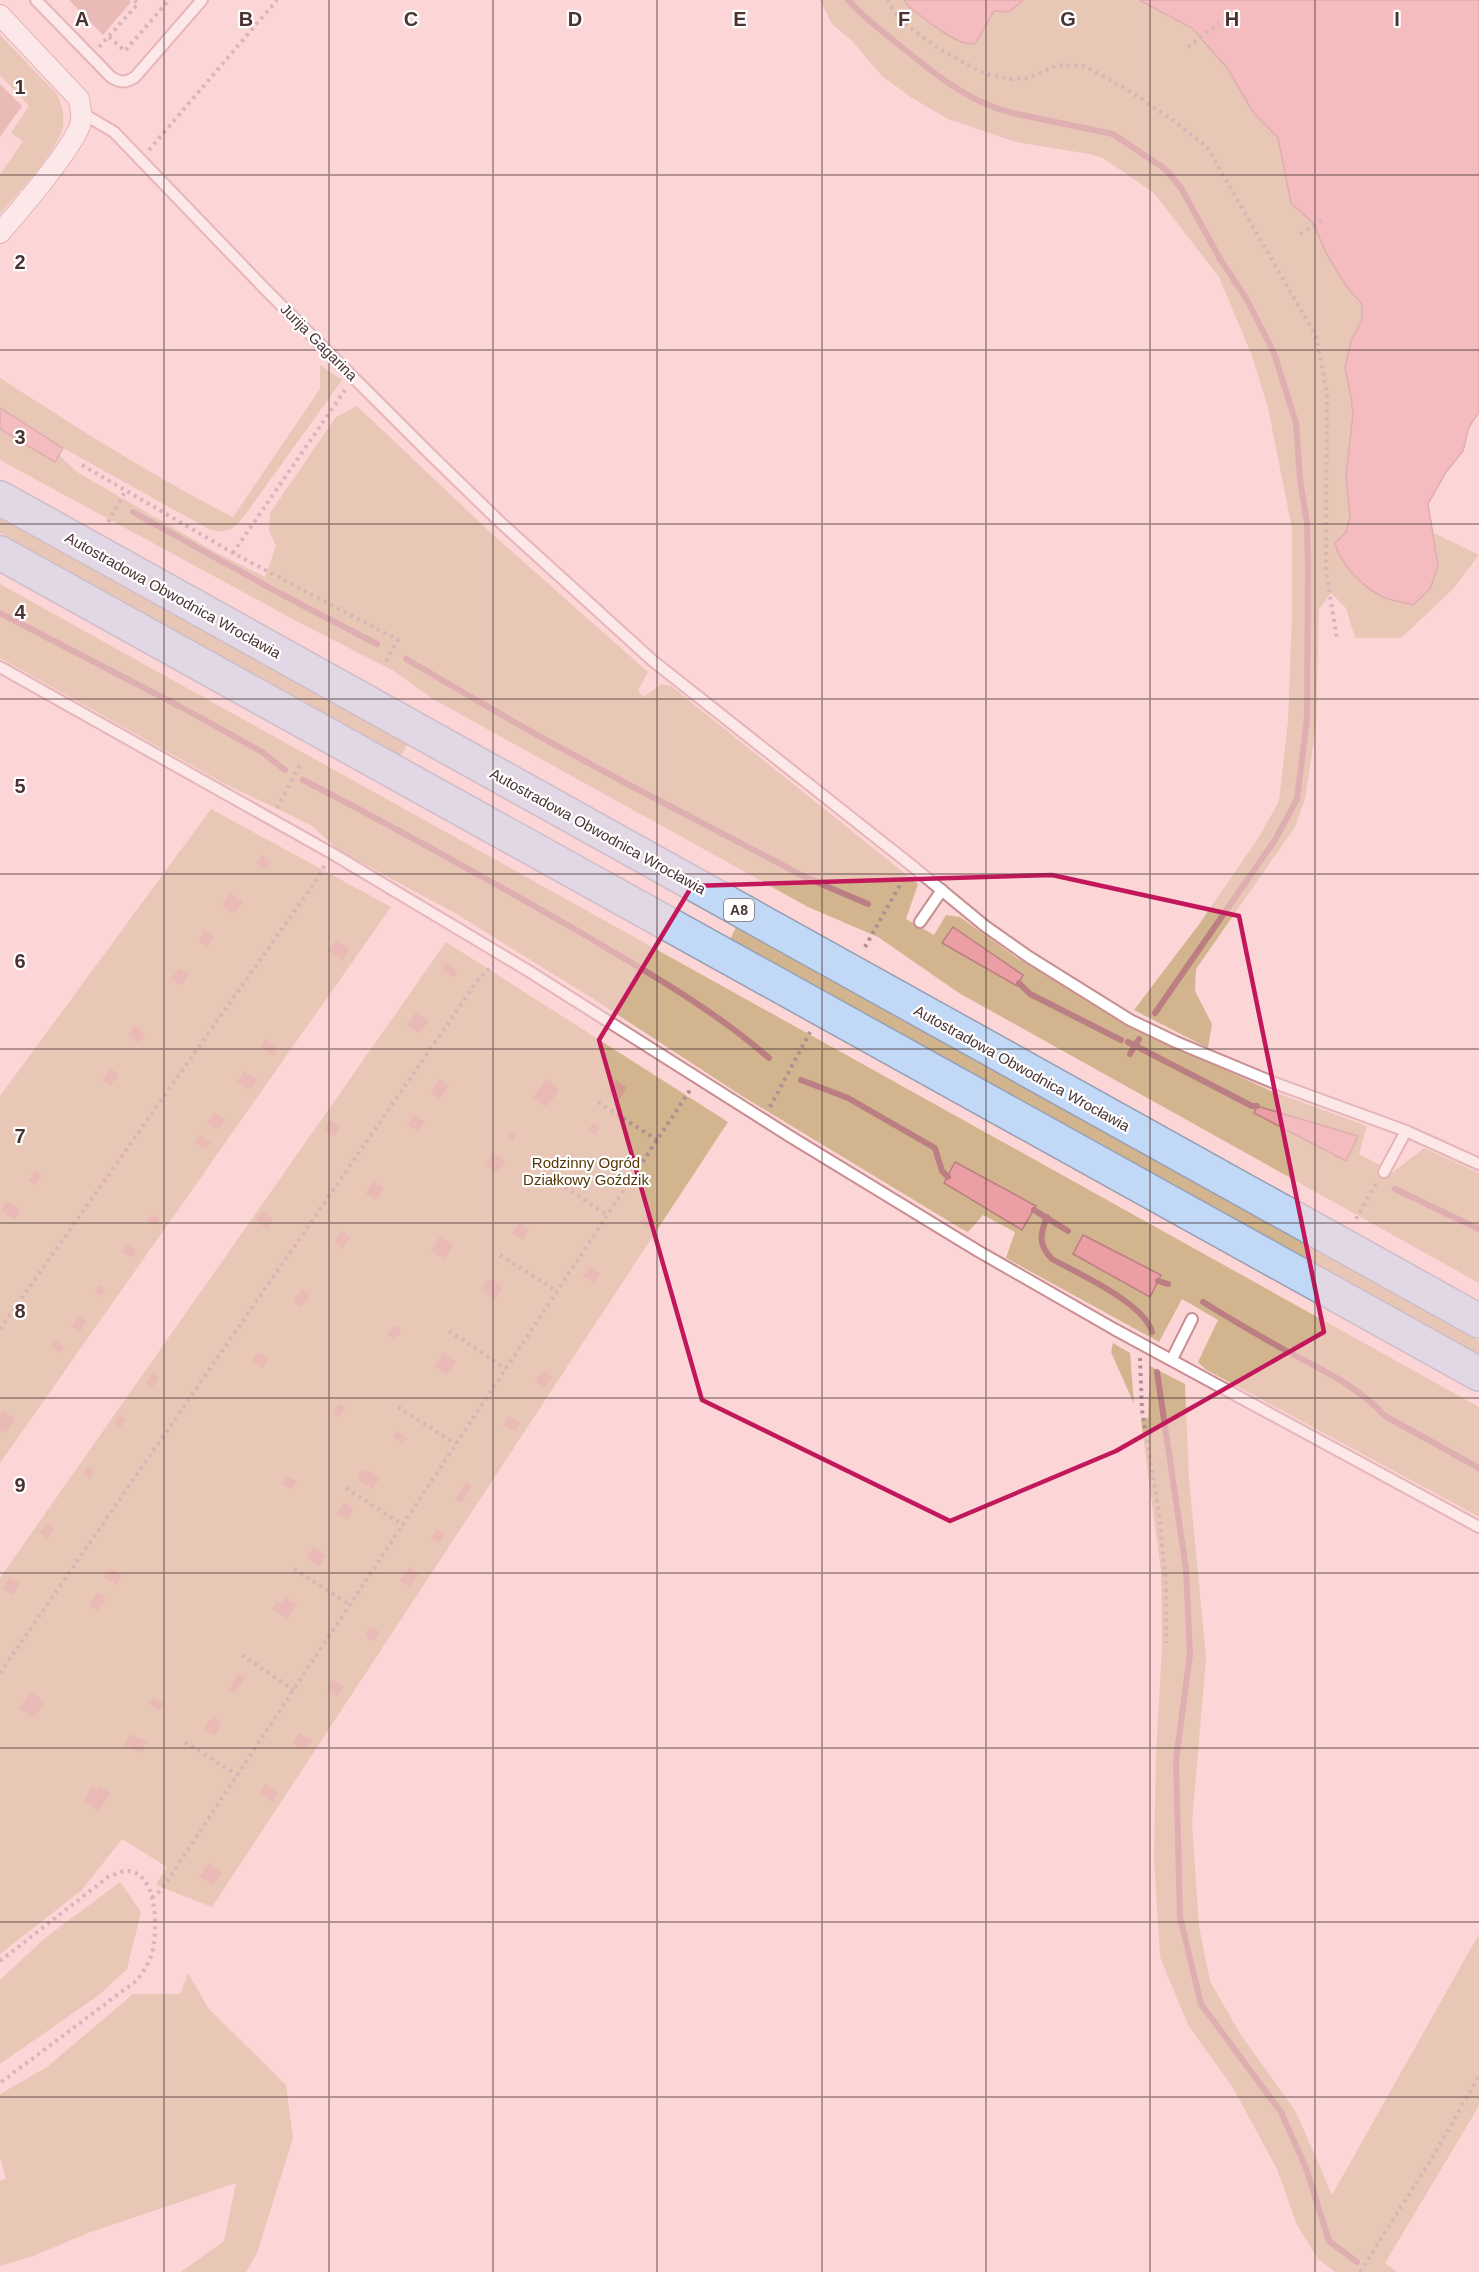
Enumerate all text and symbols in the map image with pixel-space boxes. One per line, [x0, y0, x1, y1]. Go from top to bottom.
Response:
text: A [75, 8, 89, 30]
text: B [239, 8, 253, 30]
text: C [404, 8, 418, 30]
text: D [568, 8, 582, 30]
text: E [733, 8, 747, 30]
text: F [898, 8, 910, 30]
text: G [1060, 8, 1076, 30]
text: H [1225, 8, 1239, 30]
text: I [1394, 8, 1400, 30]
text: 1 [14, 76, 26, 98]
text: 2 [14, 251, 26, 273]
street label: Jurija Gagarina [277, 300, 361, 384]
text: 3 [14, 426, 26, 448]
street label: Autostradowa Obwodnica Wrocławia [62, 528, 284, 662]
text: 4 [14, 601, 26, 623]
street label: Autostradowa Obwodnica Wrocławia [487, 764, 709, 898]
text: 5 [14, 775, 26, 797]
road number: A8 [724, 899, 754, 921]
text: 6 [14, 950, 26, 972]
street label: Autostradowa Obwodnica Wrocławia [911, 1001, 1133, 1135]
text: 7 [14, 1125, 26, 1147]
park label: Rodzinny Ogród Działkowy Goździk [523, 1154, 649, 1188]
text: 8 [14, 1300, 26, 1322]
text: 9 [14, 1474, 26, 1496]

